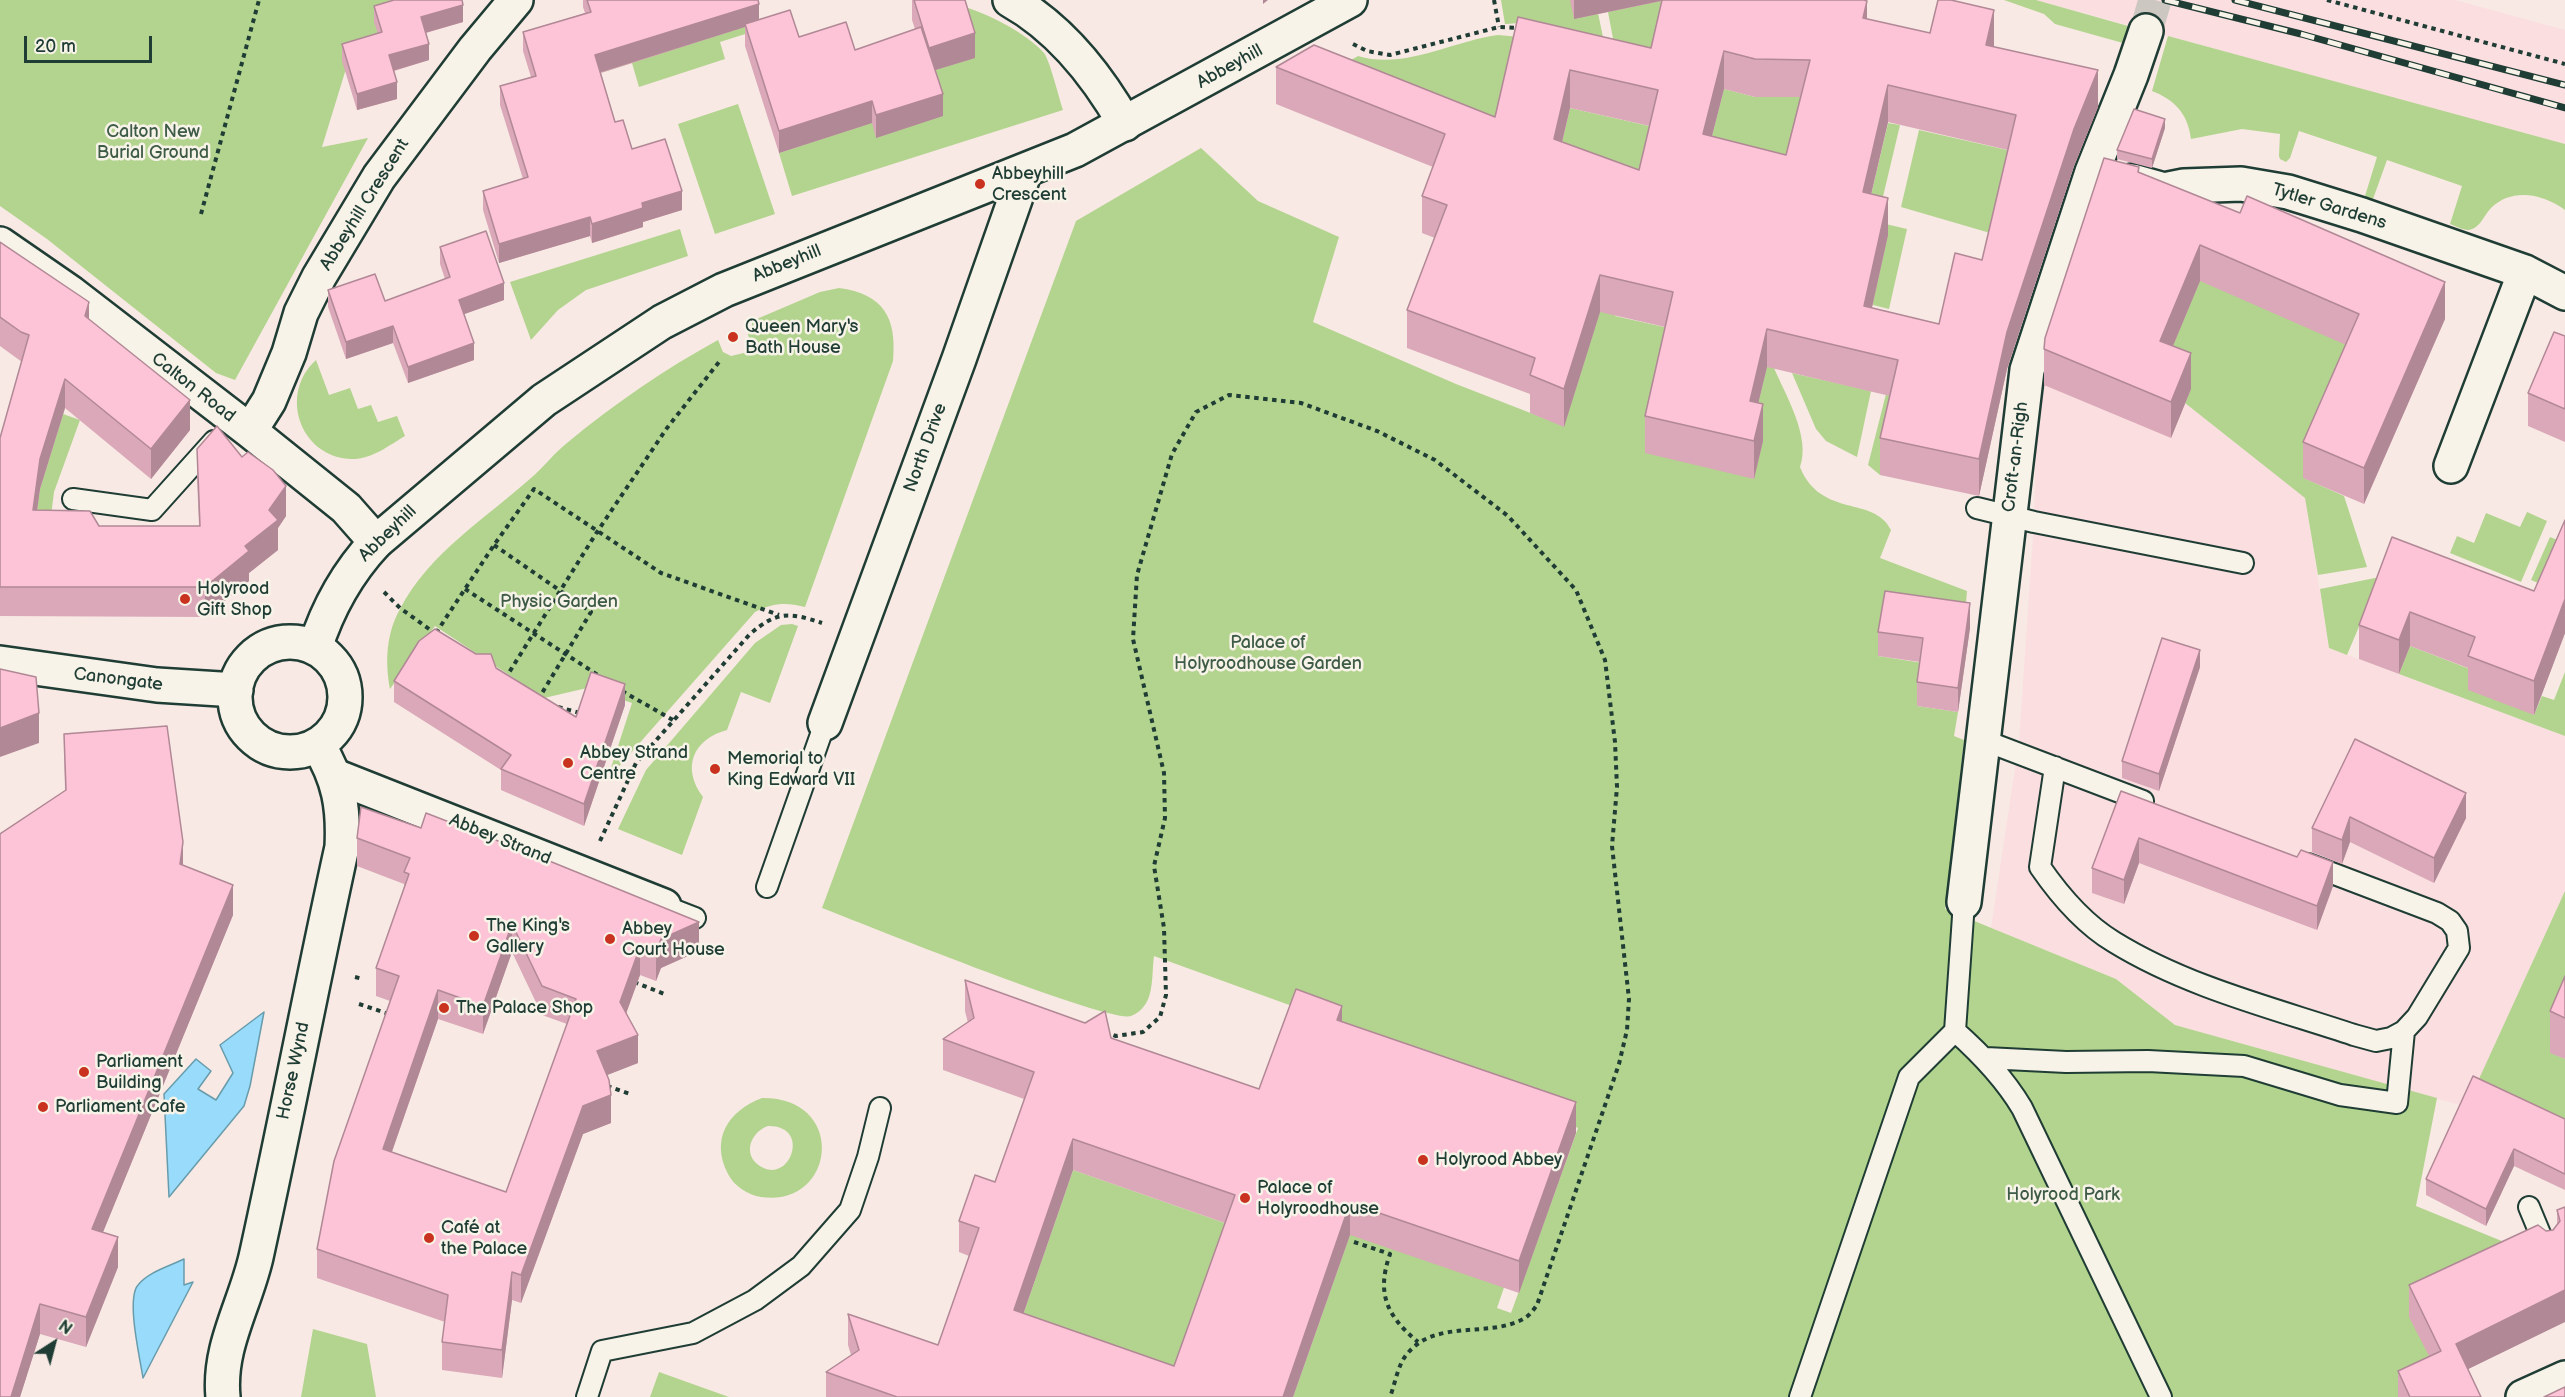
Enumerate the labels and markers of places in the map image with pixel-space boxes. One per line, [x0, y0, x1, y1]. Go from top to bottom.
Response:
place label: Abbeyhill Crescent [992, 163, 1066, 206]
marker: Abbeyhill Crescent [973, 177, 987, 191]
place label: Queen Mary's Bath House [745, 316, 858, 358]
marker: Queen Mary's Bath House [726, 330, 740, 344]
place label: Holyrood Gift Shop [197, 578, 272, 620]
marker: Holyrood Gift Shop [178, 592, 192, 606]
place label: Abbey Strand Centre [580, 742, 688, 784]
place label: Memorial to King Edward VII [727, 748, 855, 790]
marker: Abbey Strand Centre [561, 756, 575, 770]
marker: Memorial to King Edward VII [708, 762, 722, 776]
place label: The King's Gallery [486, 915, 570, 958]
place label: Abbey Court House [622, 918, 725, 960]
marker: The King's Gallery [467, 929, 481, 943]
marker: Abbey Court House [603, 932, 617, 946]
place label: The Palace Shop [456, 997, 593, 1019]
marker: The Palace Shop [437, 1001, 451, 1015]
place label: Parliament Building [96, 1051, 183, 1094]
marker: Parliament Building [77, 1065, 91, 1079]
place label: Parliament Cafe [55, 1096, 185, 1118]
marker: Parliament Cafe [36, 1100, 50, 1114]
place label: Holyrood Abbey [1435, 1149, 1562, 1171]
marker: Holyrood Abbey [1416, 1153, 1430, 1167]
place label: Palace of Holyroodhouse [1257, 1177, 1379, 1220]
marker: Palace of Holyroodhouse [1238, 1191, 1252, 1205]
place label: Café at the Palace [441, 1217, 527, 1260]
marker: Café at the Palace [422, 1231, 436, 1245]

